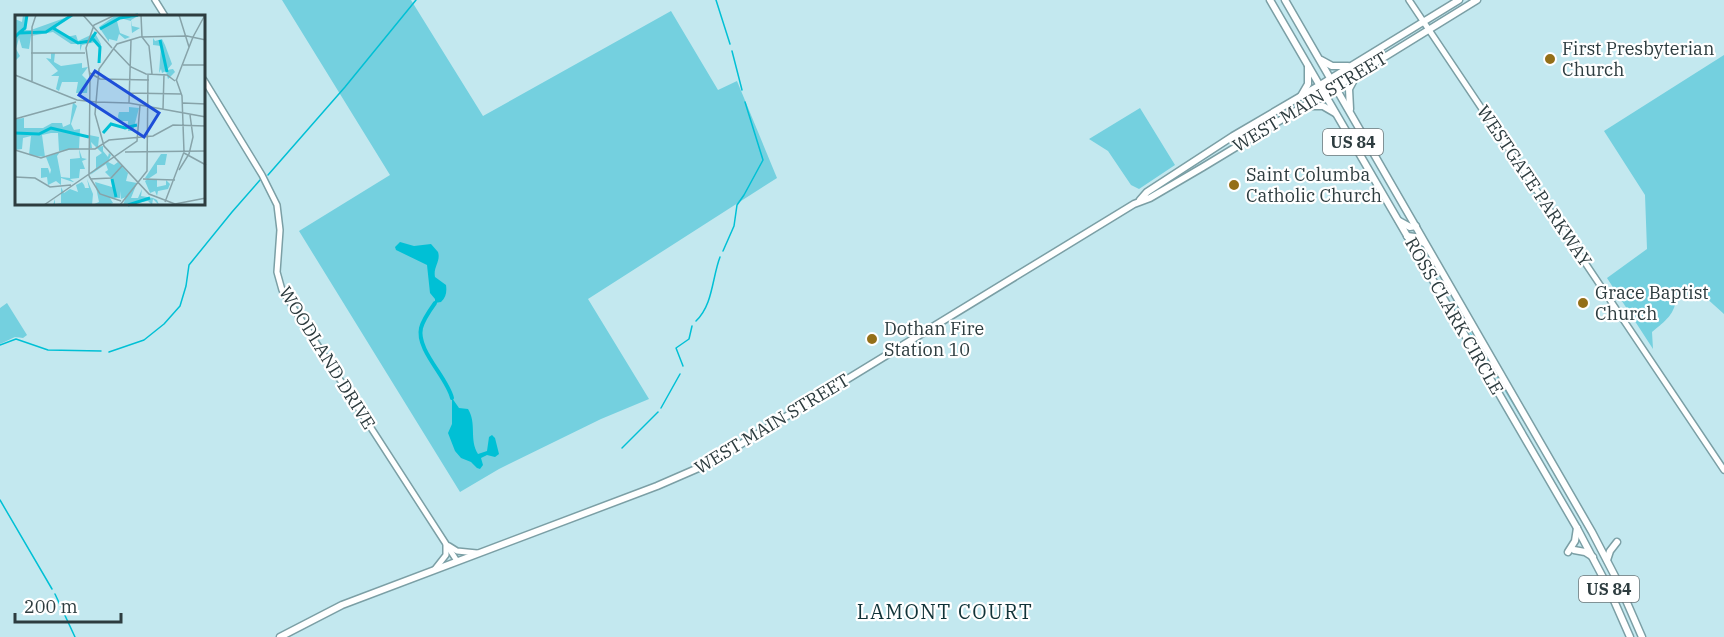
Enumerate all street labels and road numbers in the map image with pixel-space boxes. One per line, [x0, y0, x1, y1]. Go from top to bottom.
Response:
street label: WEST MAIN STREET [1228, 46, 1392, 157]
street label: WESTGATE PARKWAY [1472, 101, 1597, 271]
road number: US 84 [1323, 129, 1383, 155]
street label: ROSS CLARK CIRCLE [1400, 233, 1509, 398]
street label: WOODLAND DRIVE [274, 282, 381, 434]
street label: WEST MAIN STREET [690, 368, 854, 479]
road number: US 84 [1579, 576, 1639, 602]

